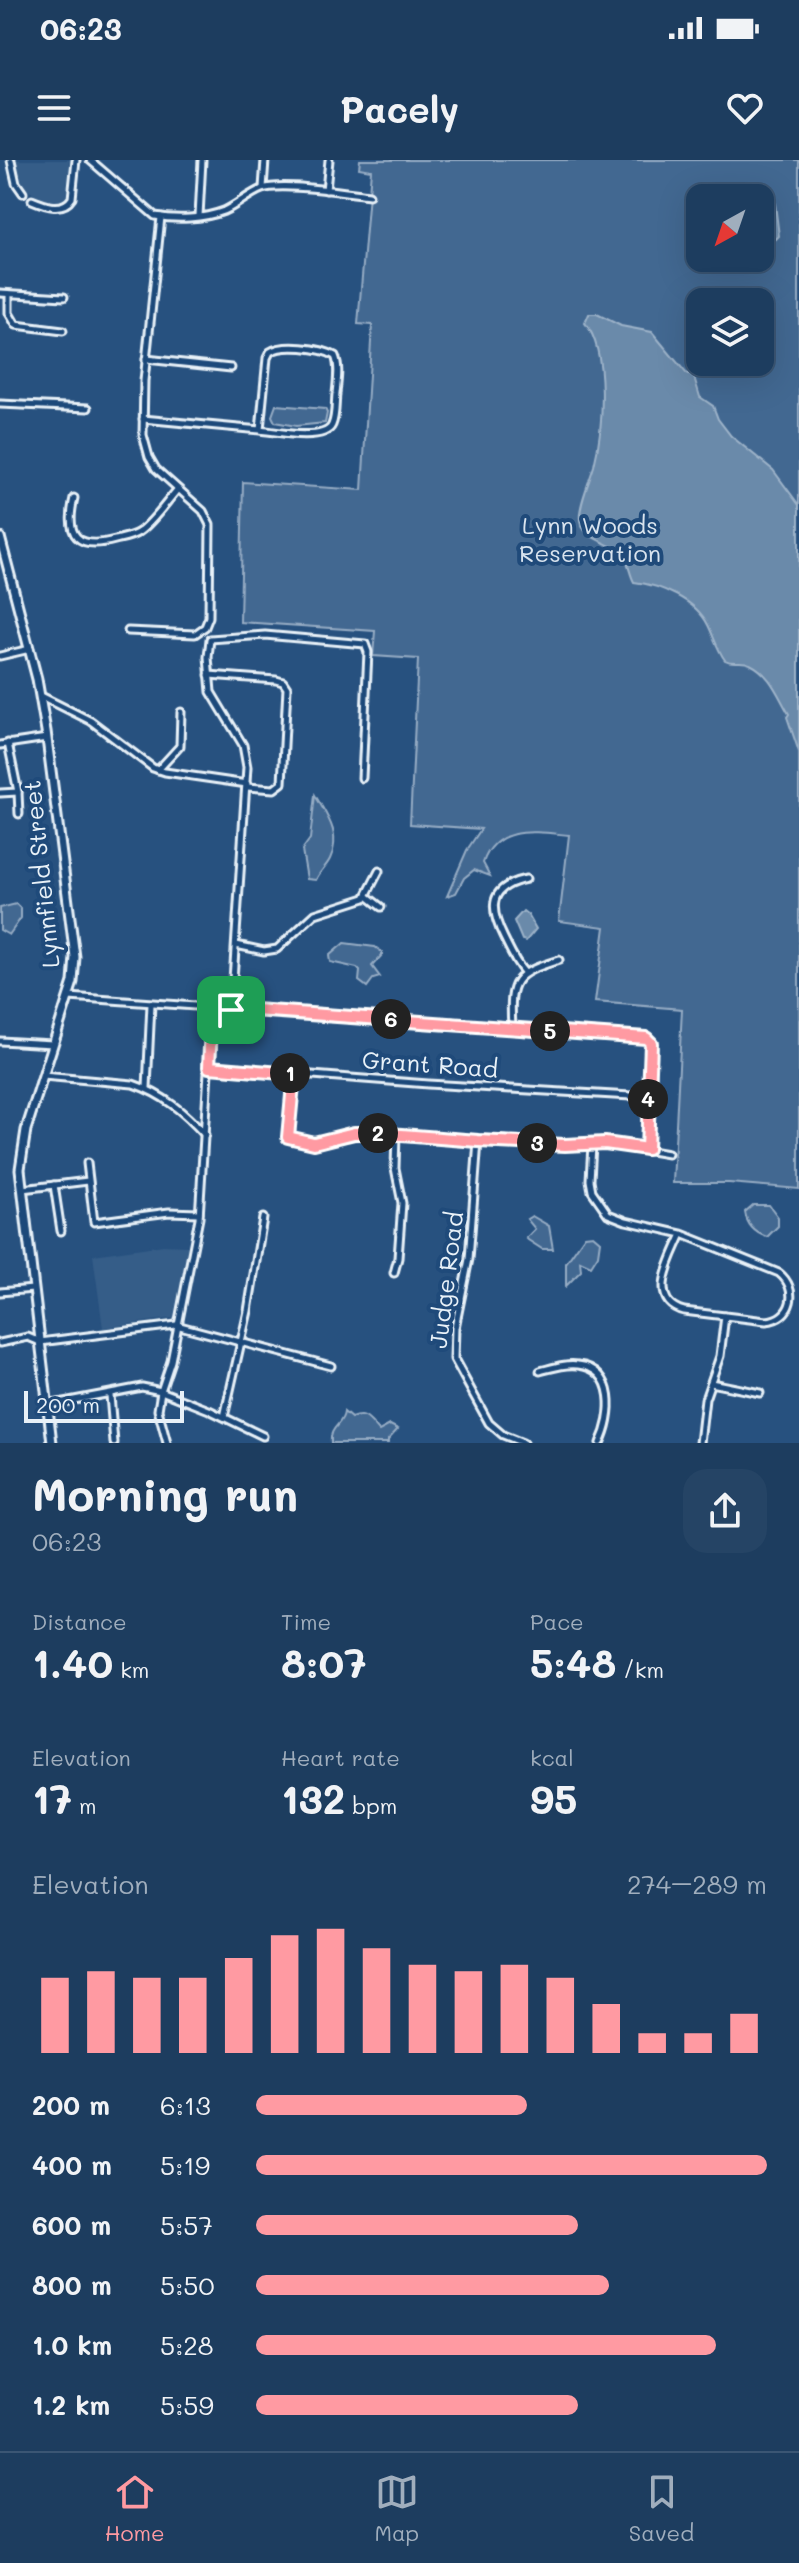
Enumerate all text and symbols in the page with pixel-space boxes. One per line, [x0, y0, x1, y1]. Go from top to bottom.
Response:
text: 06:23 [40, 8, 122, 48]
text: Pacely [340, 85, 459, 132]
icon: menu [32, 86, 76, 130]
icon: heart [723, 86, 767, 130]
north arrow [686, 184, 774, 272]
map controls [686, 184, 774, 376]
button: layers [686, 288, 774, 376]
park label: Lynn Woods Reservation [519, 509, 661, 568]
street label: Lynnfield Street [15, 779, 66, 970]
pin [197, 976, 265, 1044]
icon: arrive [209, 988, 253, 1032]
pin: 6 [371, 999, 411, 1039]
text: 6 [384, 1004, 398, 1033]
pin: 5 [530, 1011, 570, 1051]
text: 5 [544, 1016, 556, 1045]
street label: Grant Road [361, 1043, 499, 1084]
pin: 1 [270, 1053, 310, 1093]
text: 1 [285, 1058, 295, 1087]
pin: 4 [628, 1079, 668, 1119]
text: 4 [641, 1084, 655, 1113]
pin: 2 [358, 1113, 398, 1153]
text: 2 [372, 1118, 384, 1147]
pin: 3 [517, 1123, 557, 1163]
text: 3 [530, 1128, 544, 1157]
street label: Judge Road [422, 1210, 469, 1350]
scale bar [24, 1387, 184, 1423]
text: 200 m [36, 1390, 100, 1419]
text: Morning run [32, 1465, 298, 1522]
button: share [683, 1469, 767, 1553]
text: 06:23 [32, 1524, 102, 1558]
text: Distance [32, 1607, 127, 1636]
text: Time [281, 1607, 331, 1636]
text: Pace [530, 1607, 584, 1636]
text: 1.40 [32, 1636, 113, 1688]
text: 8:07 [281, 1636, 366, 1688]
text: 5:48 [530, 1636, 616, 1688]
text: km [113, 1655, 149, 1684]
text: /km [616, 1655, 664, 1684]
text: Elevation [32, 1743, 131, 1772]
text: Heart rate [281, 1743, 400, 1772]
text: kcal [530, 1743, 574, 1772]
text: 17 [32, 1772, 72, 1824]
text: 132 [281, 1772, 345, 1824]
text: 95 [530, 1772, 577, 1824]
text: m [72, 1791, 97, 1820]
text: bpm [345, 1791, 397, 1820]
text: Elevation [32, 1867, 149, 1901]
text: 274–289 m [627, 1867, 767, 1901]
text: 200 m [32, 2088, 110, 2122]
text: 6:13 [160, 2088, 211, 2122]
text: 400 m [32, 2148, 112, 2182]
text: 5:19 [160, 2148, 210, 2182]
text: 600 m [32, 2208, 111, 2242]
text: 5:57 [160, 2208, 213, 2242]
text: 800 m [32, 2268, 112, 2302]
text: 5:50 [160, 2268, 214, 2302]
text: 1.0 km [32, 2328, 112, 2362]
text: 5:28 [160, 2328, 213, 2362]
text: 1.2 km [32, 2388, 110, 2422]
text: 5:59 [160, 2388, 214, 2422]
tab: Home [105, 2470, 165, 2547]
tab: Map [374, 2470, 419, 2547]
tab: Saved [629, 2470, 694, 2547]

